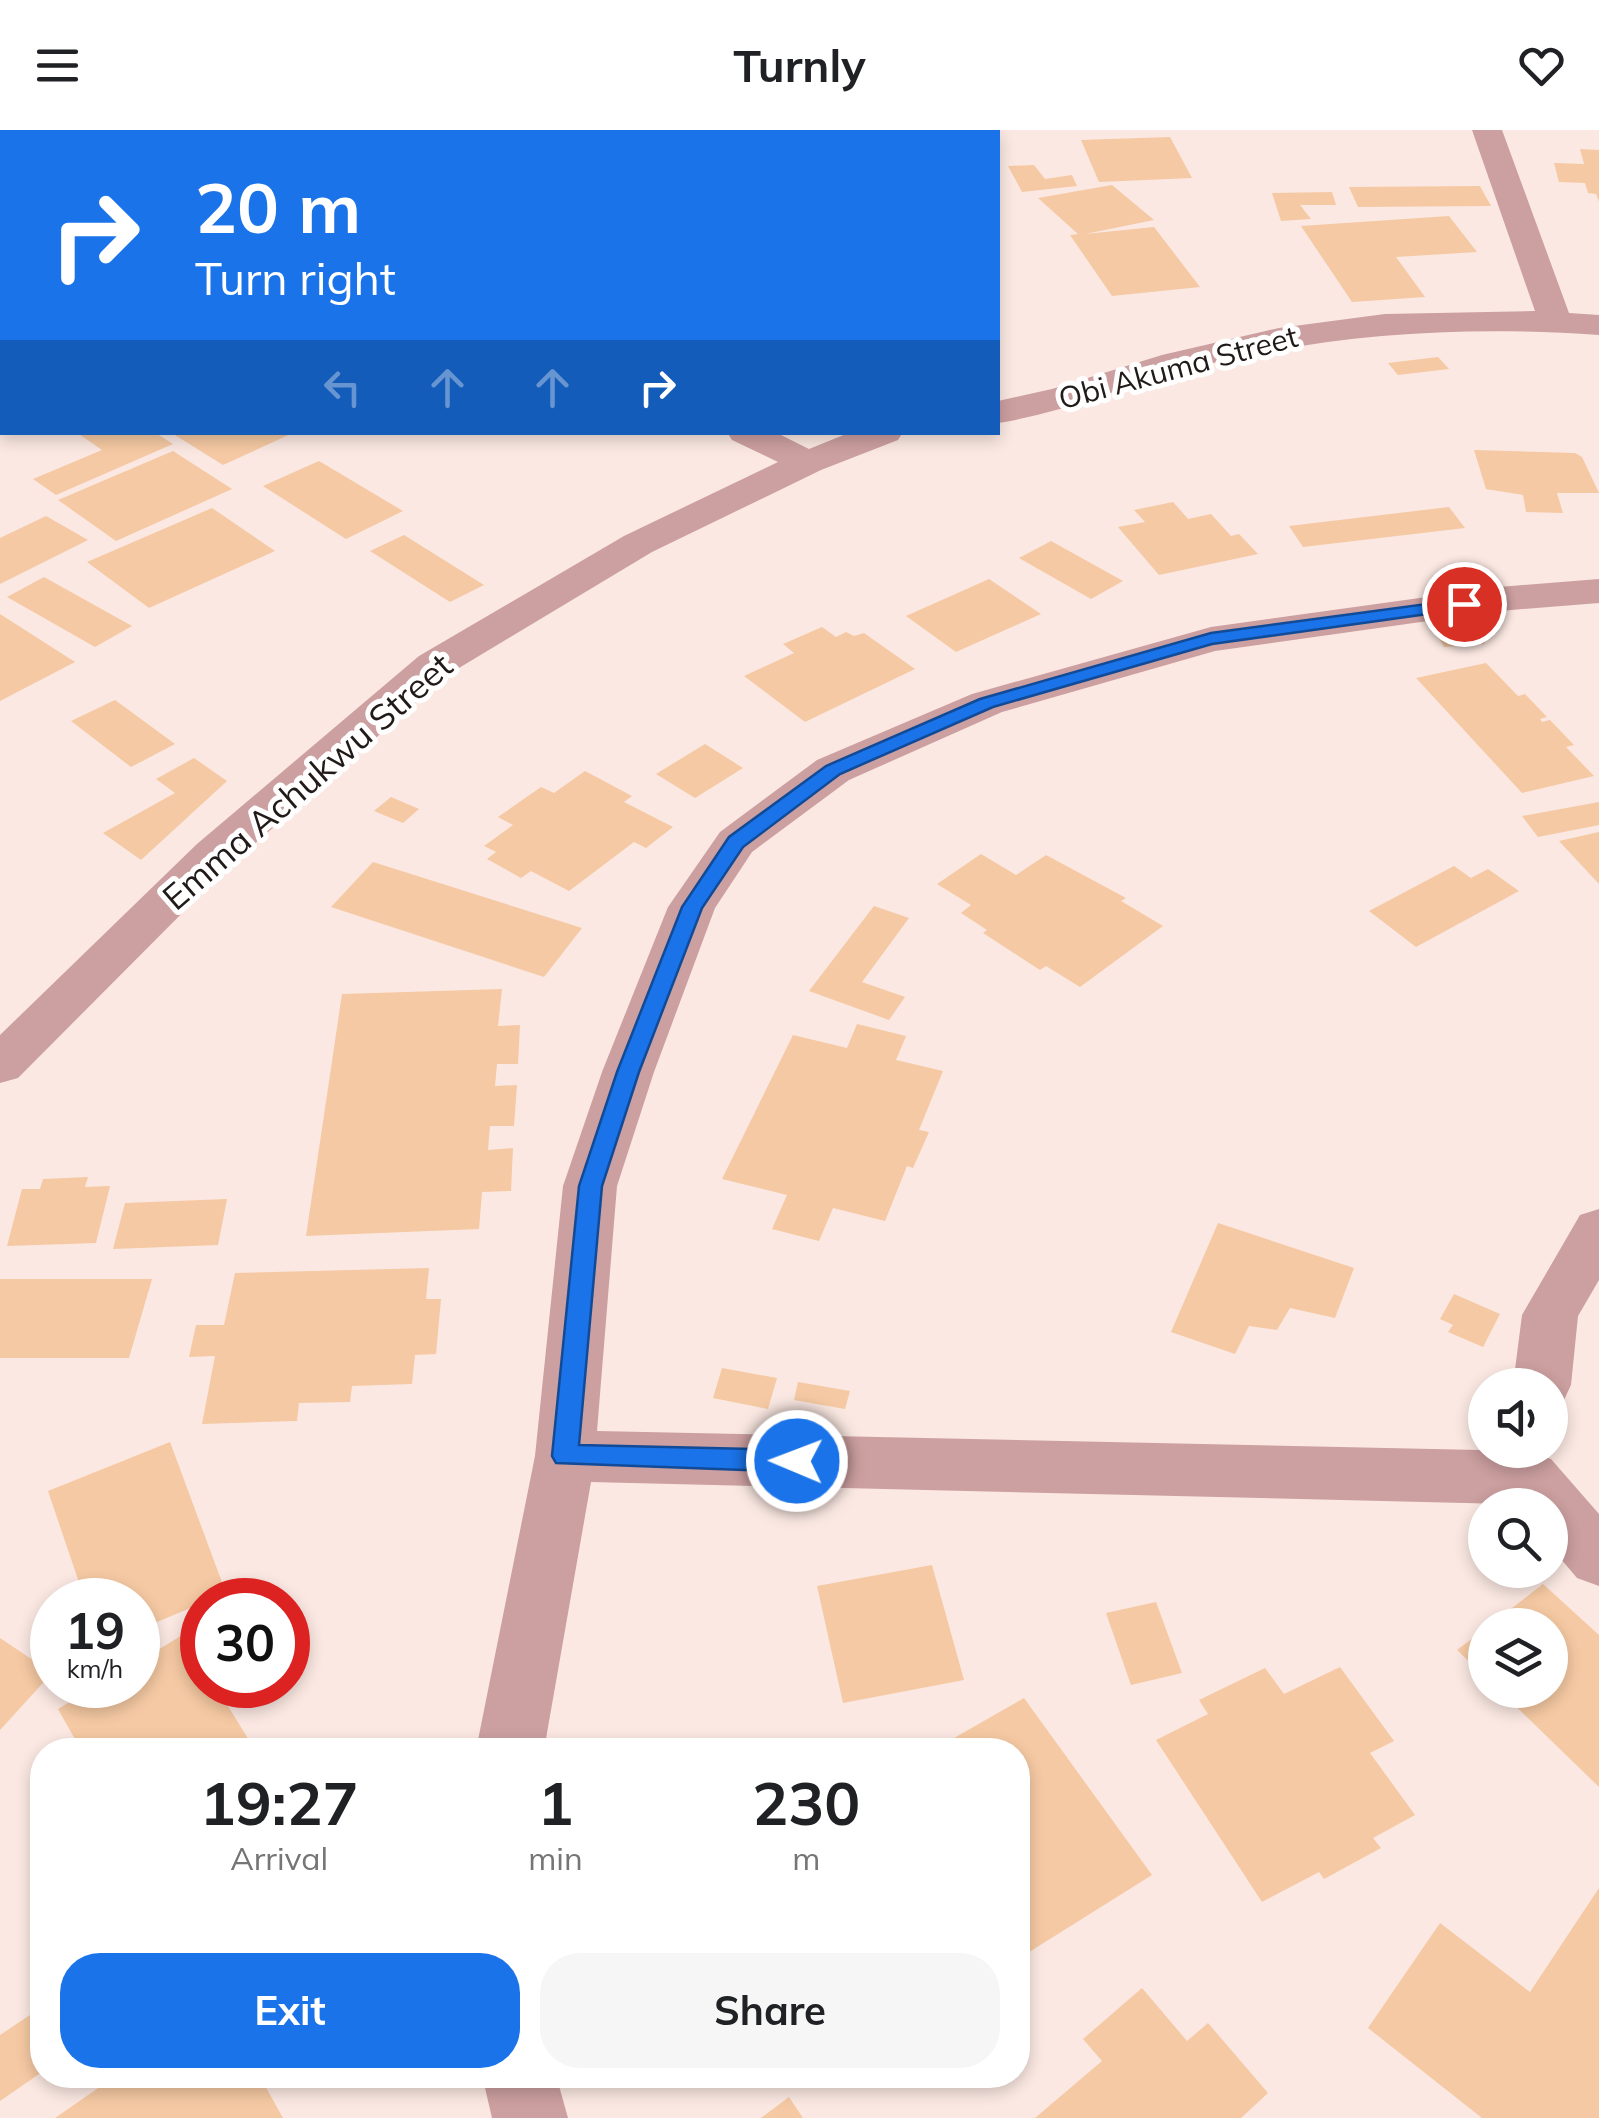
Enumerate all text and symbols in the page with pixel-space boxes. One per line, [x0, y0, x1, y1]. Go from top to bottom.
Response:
text: Turnly [733, 37, 866, 93]
icon: menu [30, 38, 85, 93]
icon: heart [1514, 38, 1569, 93]
text: 20 m [195, 163, 361, 251]
icon: right [30, 170, 160, 300]
text: Turn right [195, 250, 396, 306]
street label: Obi Akuma Street [1054, 317, 1302, 417]
icon: left [315, 360, 370, 415]
icon: ahead [420, 360, 475, 415]
icon: ahead [525, 360, 580, 415]
icon: right [630, 360, 685, 415]
pin [1422, 562, 1507, 647]
icon: arrive [1437, 577, 1492, 632]
street label: Emma Achukwu Street [153, 643, 461, 919]
map controls [1468, 1368, 1568, 1708]
button: sound [1468, 1368, 1568, 1468]
position arrow [745, 1409, 849, 1513]
button: search [1468, 1488, 1568, 1588]
speed limit sign: 30 [180, 1578, 310, 1708]
text: 19 [65, 1599, 125, 1662]
button: layers [1468, 1608, 1568, 1708]
text: km/h [67, 1653, 123, 1684]
text: 19:27 [200, 1765, 359, 1840]
text: 1 [537, 1765, 573, 1840]
text: 230 [752, 1765, 860, 1840]
text: Arrival [230, 1838, 328, 1878]
text: min [528, 1838, 583, 1878]
text: m [792, 1838, 820, 1878]
button: Exit [60, 1953, 520, 2068]
button: Share [540, 1953, 1000, 2068]

